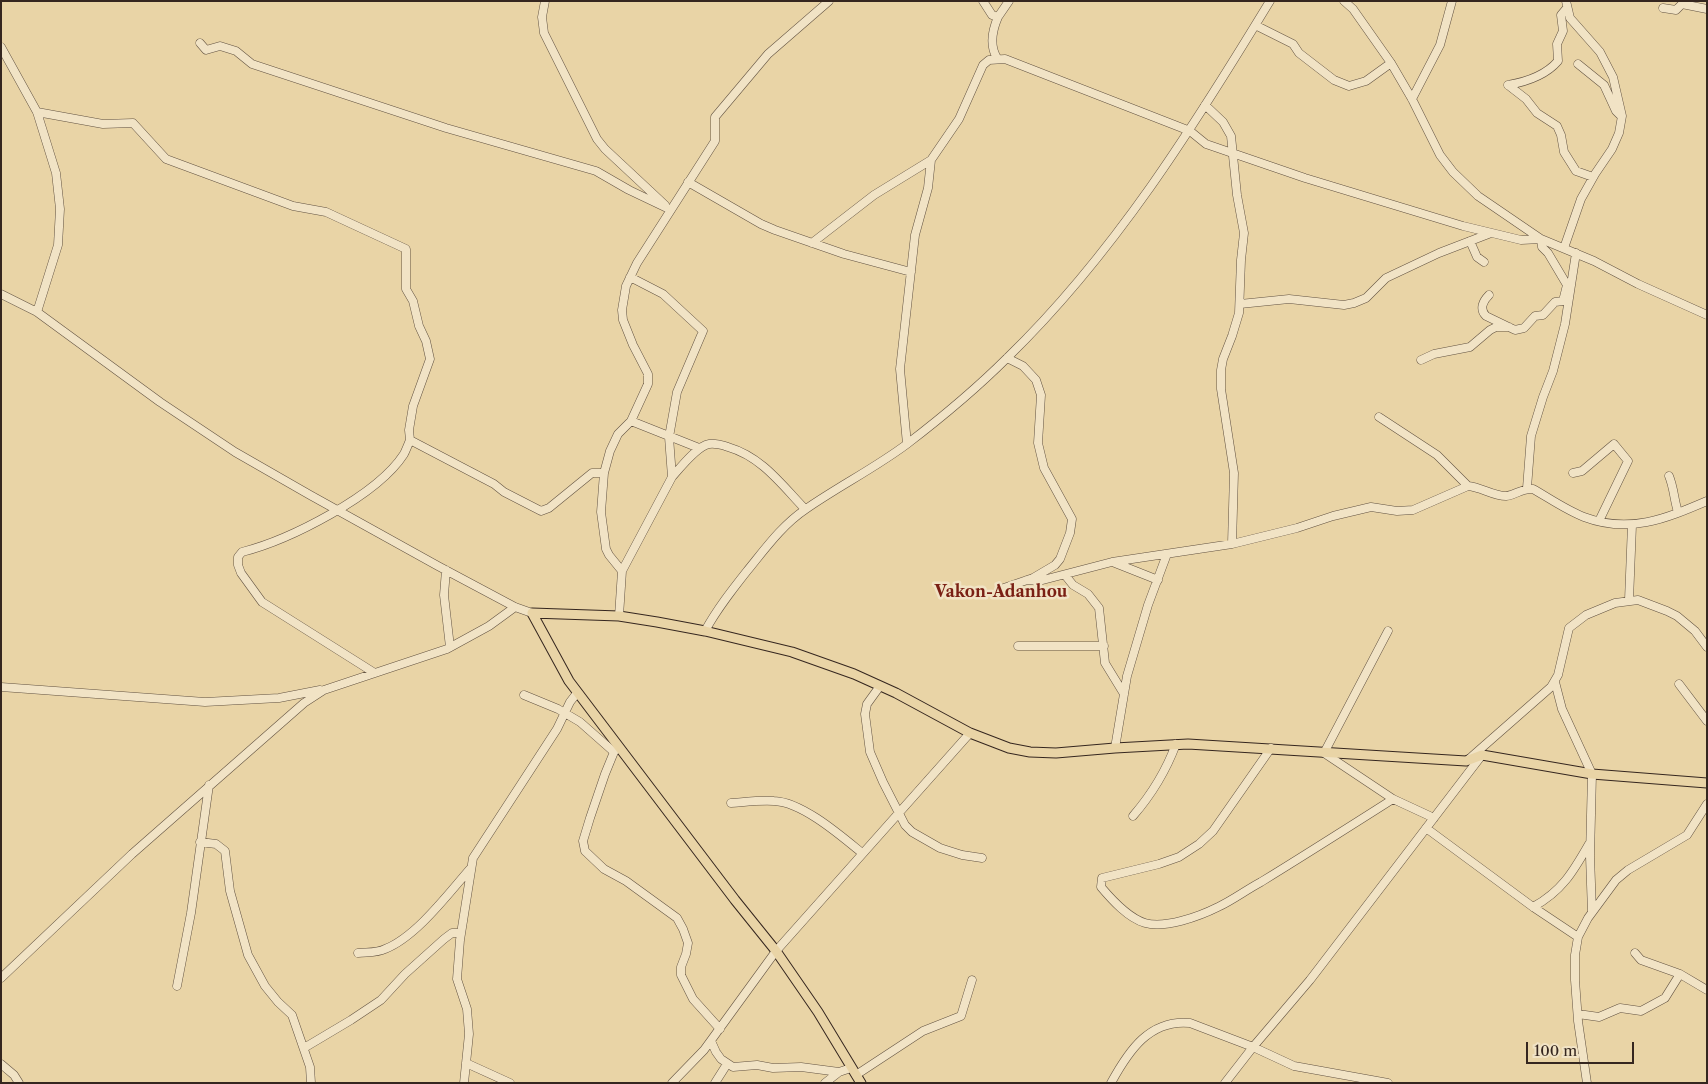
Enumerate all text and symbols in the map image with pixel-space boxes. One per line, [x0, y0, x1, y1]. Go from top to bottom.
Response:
district label: Vakon-Adanhou [935, 582, 1067, 602]
scale bar [1528, 1032, 1636, 1064]
text: 100 m [1534, 1041, 1577, 1060]

